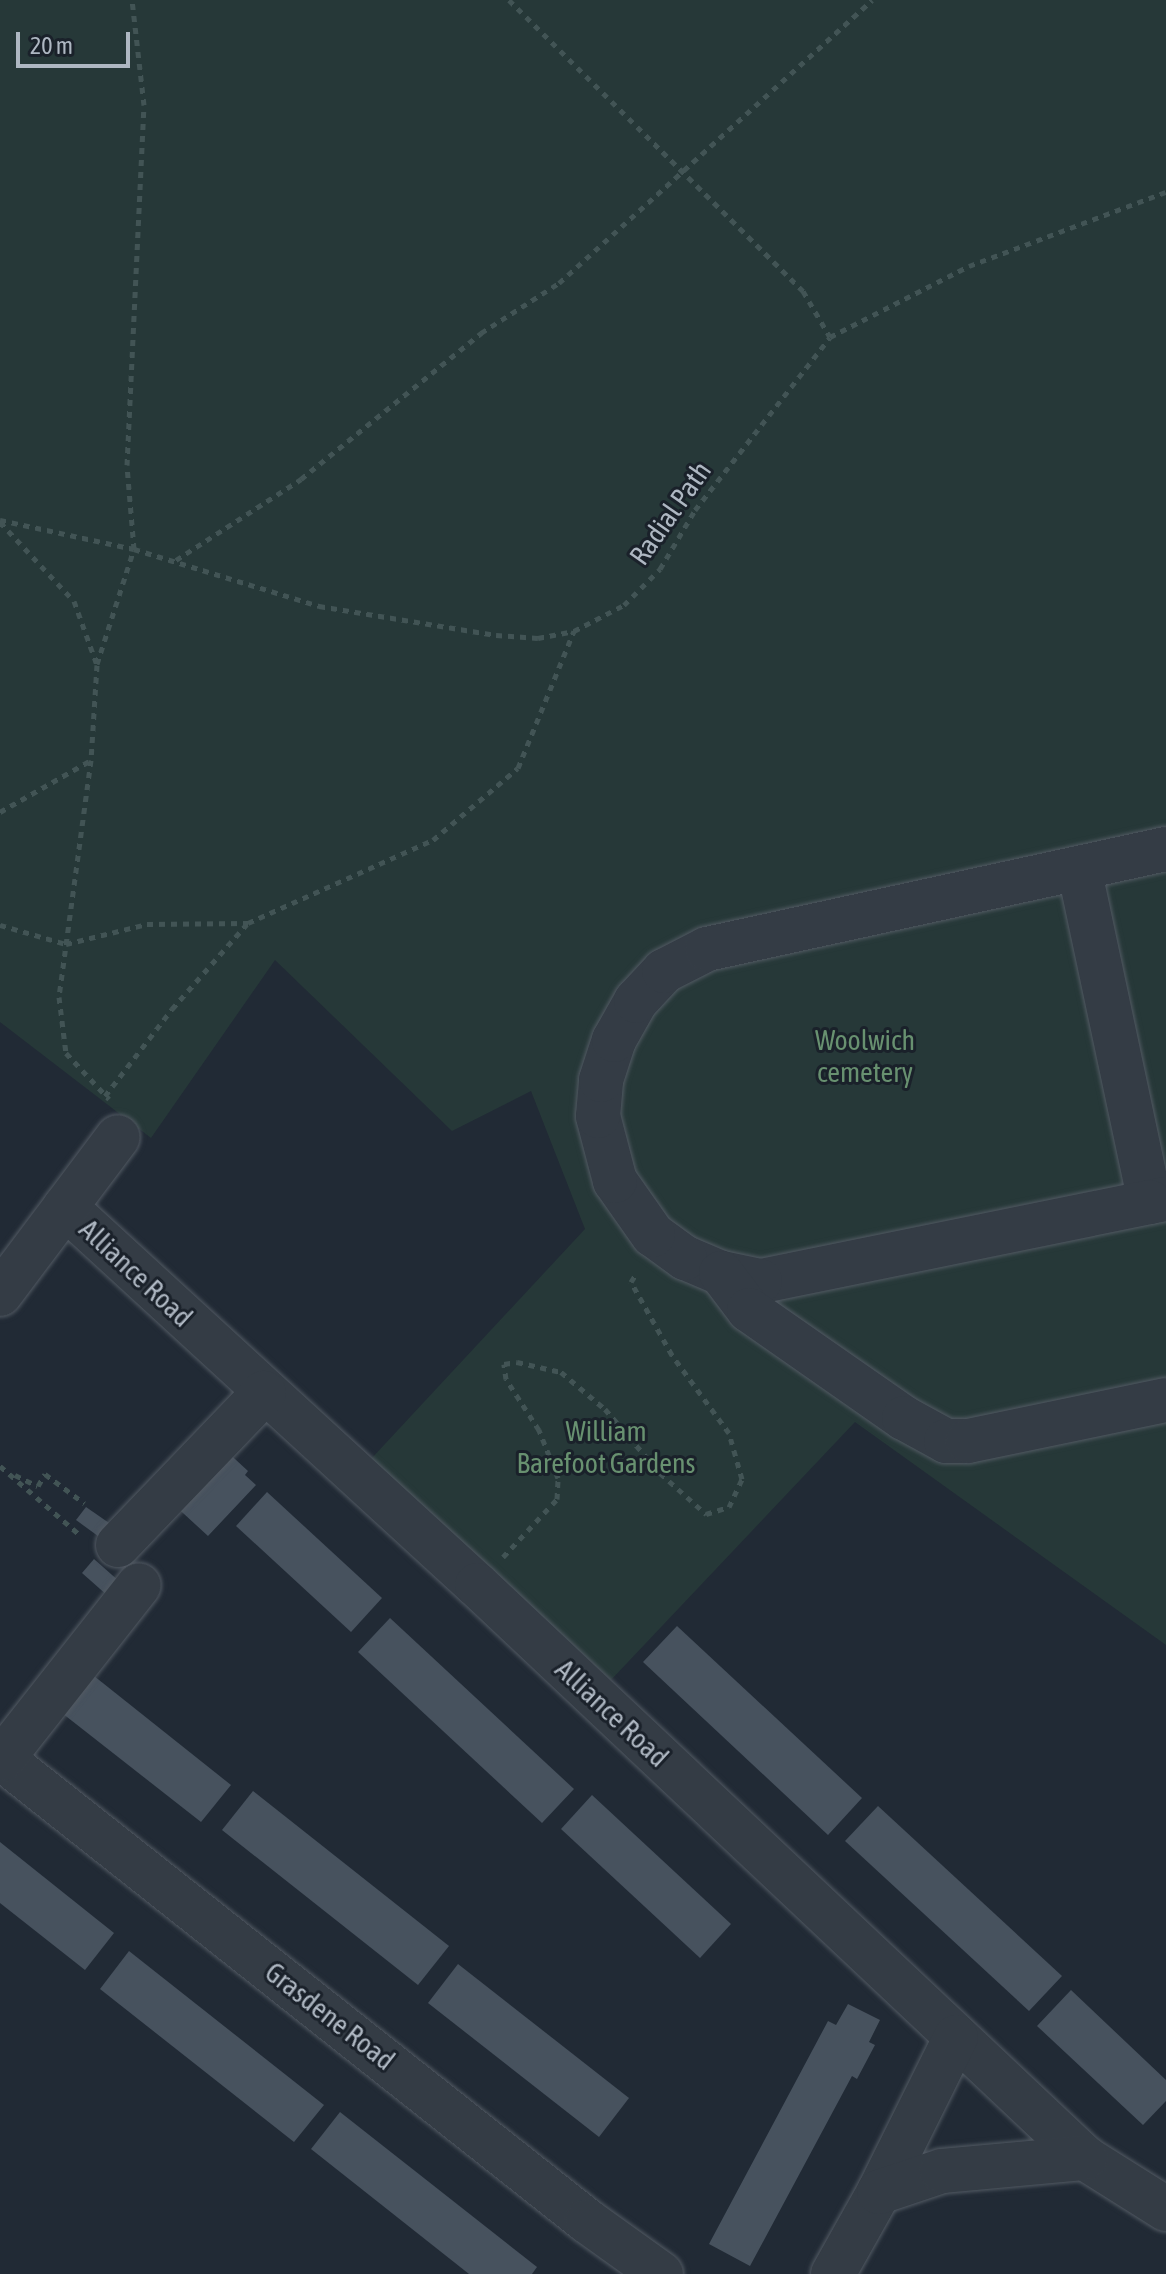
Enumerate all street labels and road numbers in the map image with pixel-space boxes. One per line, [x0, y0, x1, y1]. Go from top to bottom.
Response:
street label: Radial Path [622, 455, 718, 571]
street label: Alliance Road [73, 1212, 199, 1334]
street label: Alliance Road [549, 1652, 675, 1774]
street label: Grasdene Road [259, 1955, 401, 2077]

